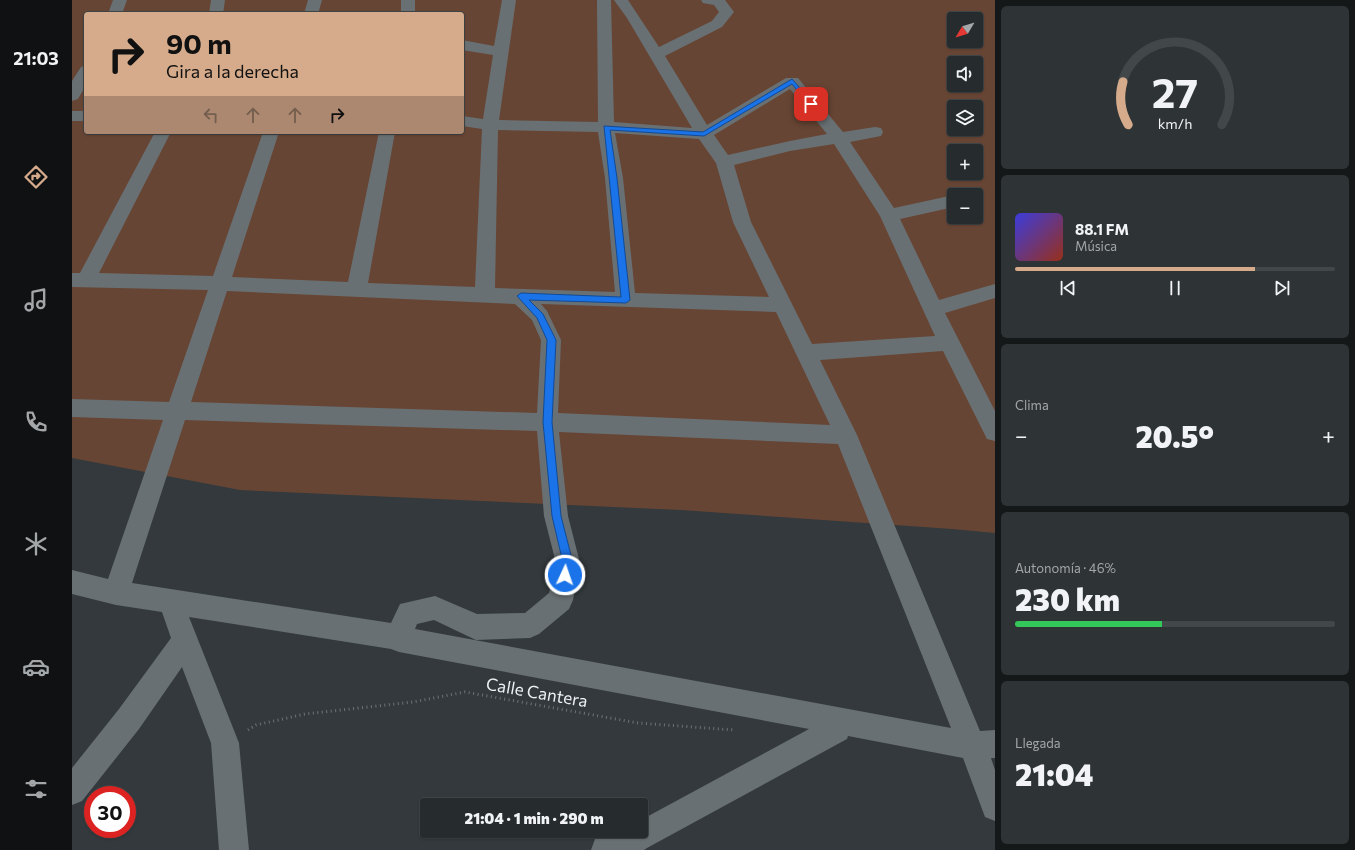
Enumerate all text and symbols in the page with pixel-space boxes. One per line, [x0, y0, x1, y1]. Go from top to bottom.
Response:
north arrow [947, 12, 983, 48]
map controls [947, 12, 983, 224]
text: 90 m [166, 26, 232, 60]
icon: right [100, 28, 152, 80]
text: 21:03 [13, 47, 59, 69]
button: sound [947, 56, 983, 92]
text: Gira a la derecha [166, 60, 299, 82]
text: 27 [1152, 66, 1198, 117]
pin [794, 87, 828, 121]
icon: arrive [800, 93, 822, 115]
button: layers [947, 100, 983, 136]
icon: left [200, 104, 222, 126]
icon: ahead [242, 104, 264, 126]
icon: ahead [284, 104, 306, 126]
icon: right [326, 104, 348, 126]
text: km/h [1158, 114, 1192, 132]
button: + [947, 144, 983, 180]
icon: directions [22, 163, 50, 191]
button: − [947, 188, 983, 224]
text: 88.1 FM [1075, 220, 1129, 238]
text: Música [1075, 238, 1117, 254]
icon: previous [1057, 277, 1079, 299]
icon: pause [1164, 277, 1186, 299]
icon: next [1271, 277, 1293, 299]
icon: music [22, 286, 50, 314]
text: Clima [1015, 397, 1049, 413]
icon: phone [22, 408, 50, 436]
text: 20.5° [1135, 417, 1214, 454]
text: − [1015, 422, 1028, 449]
text: + [1322, 422, 1335, 449]
icon: climate [22, 530, 50, 558]
position arrow [544, 554, 586, 596]
text: Autonomía · 46% [1015, 560, 1116, 576]
text: 230 km [1015, 580, 1120, 617]
icon: car [22, 653, 50, 681]
street label: Calle Cantera [484, 673, 590, 711]
text: Llegada [1015, 735, 1061, 751]
text: 21:04 [1015, 755, 1094, 792]
icon: filters [22, 775, 50, 803]
speed limit sign: 30 [84, 786, 136, 838]
text: 21:04 · 1 min · 290 m [464, 809, 604, 827]

